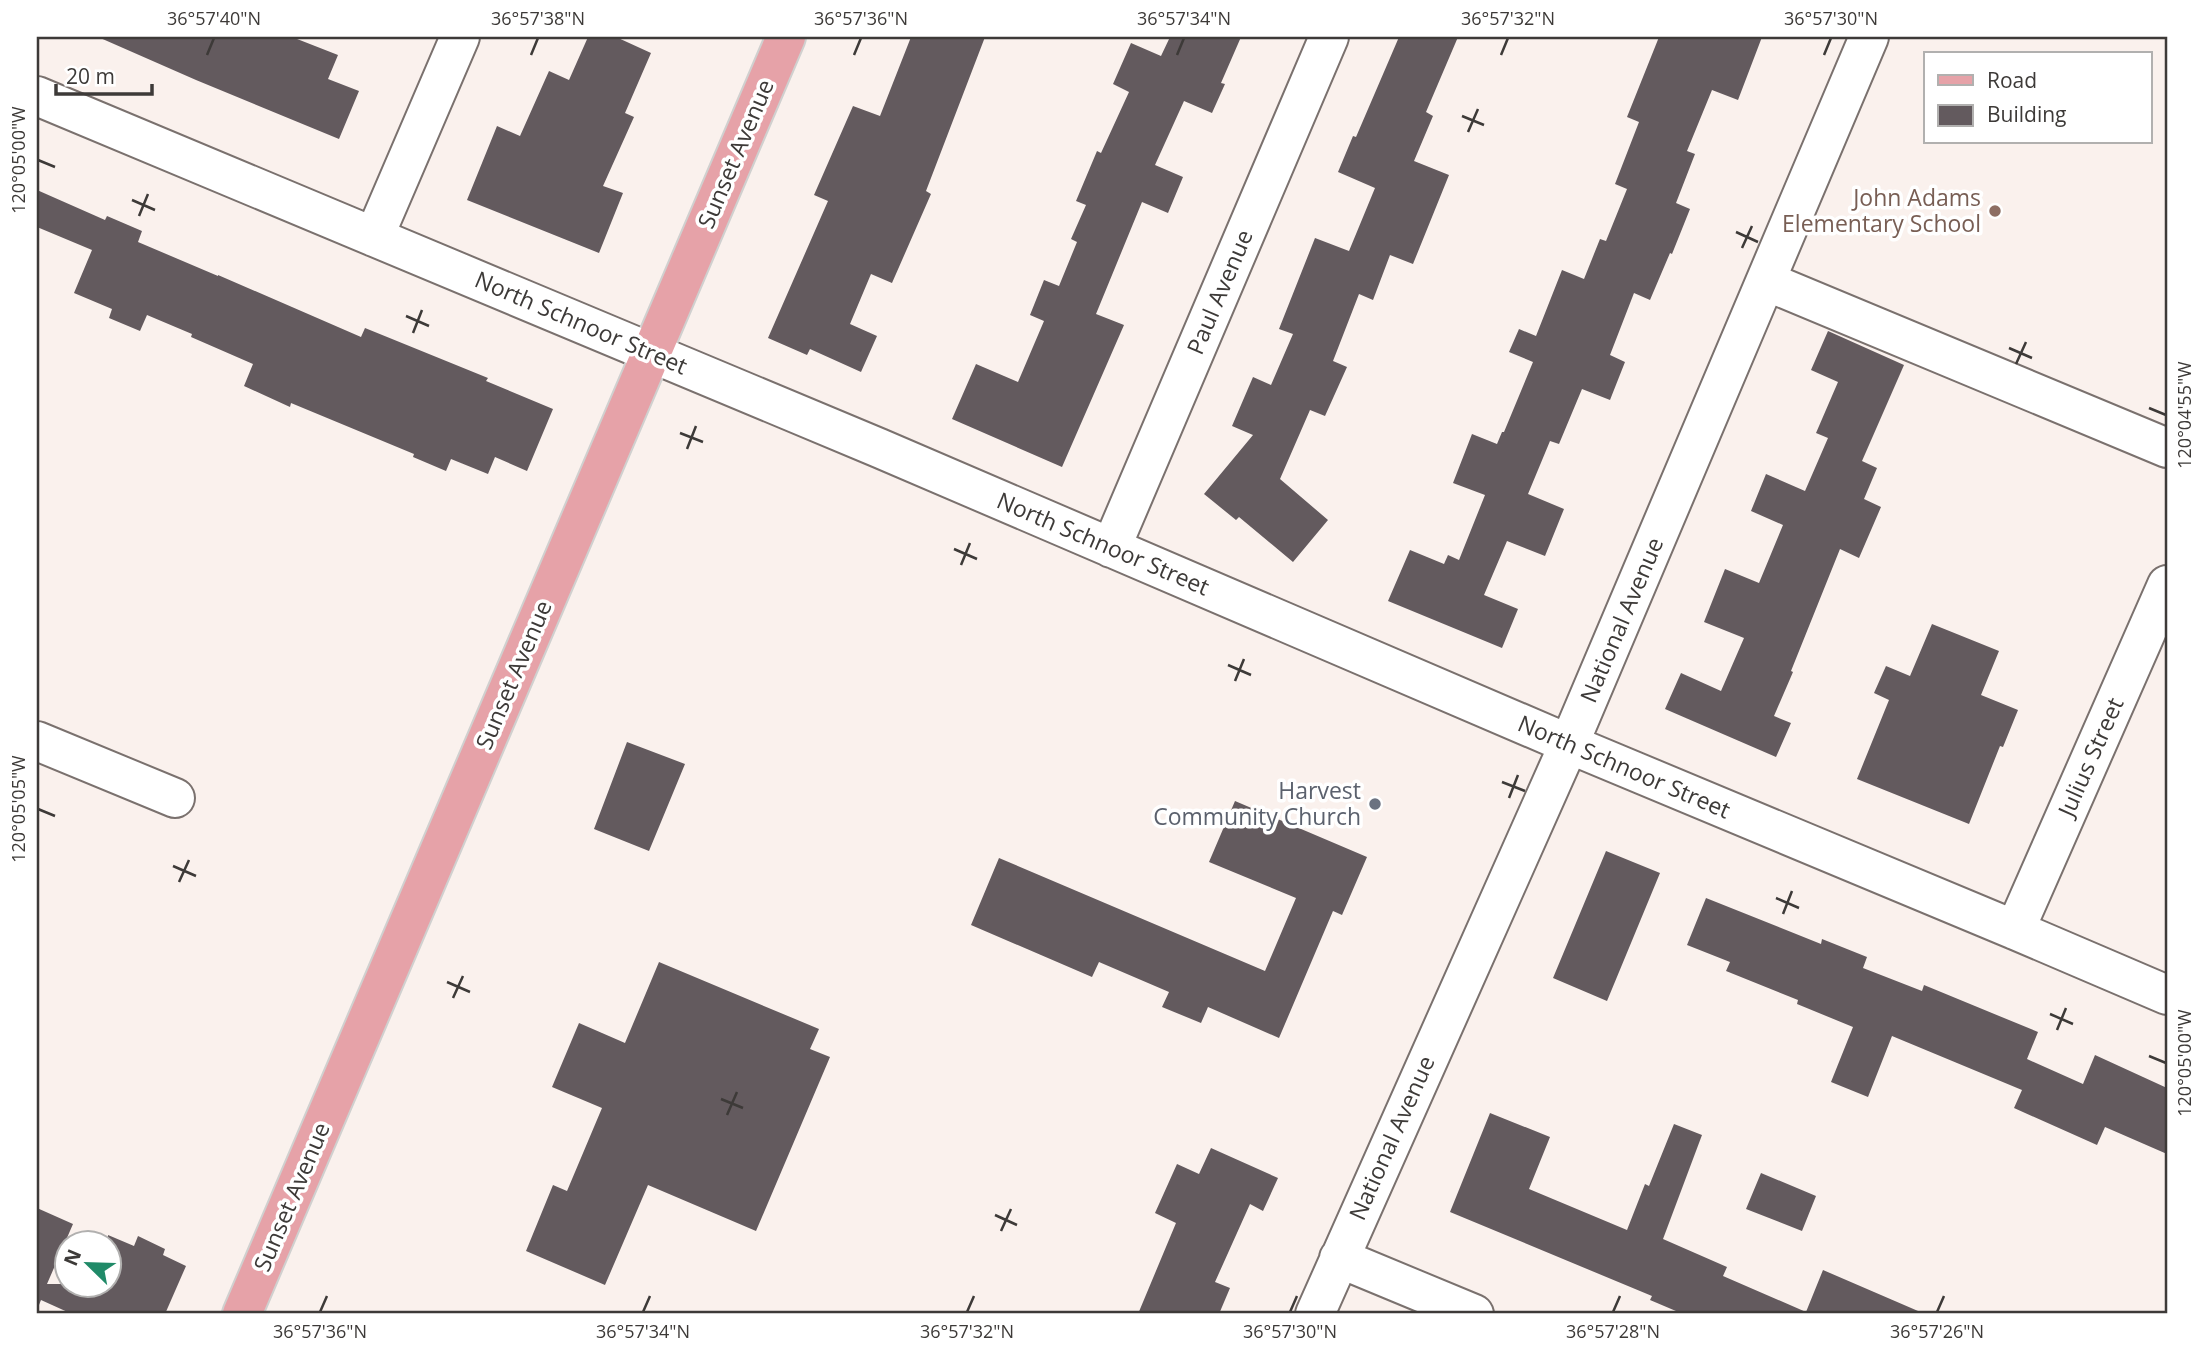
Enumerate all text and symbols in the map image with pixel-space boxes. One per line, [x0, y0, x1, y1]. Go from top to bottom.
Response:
text: 36°57'40"N [167, 6, 261, 30]
text: 36°57'38"N [491, 6, 585, 30]
text: 36°57'36"N [814, 6, 908, 30]
text: 36°57'34"N [1137, 6, 1231, 30]
text: 36°57'32"N [1461, 6, 1555, 30]
text: 36°57'30"N [1784, 6, 1878, 30]
scale bar [56, 52, 152, 96]
legend [1924, 52, 2152, 144]
text: 20 m [66, 62, 115, 90]
text: Road [1987, 66, 2037, 94]
street label: Sunset Avenue [689, 74, 781, 233]
text: Building [1987, 100, 2066, 128]
text: 120°05'00"W [6, 106, 30, 214]
place label: John Adams Elementary School [1782, 181, 1981, 239]
marker: John Adams Elementary School [1987, 203, 2003, 219]
street label: Paul Avenue [1178, 224, 1260, 359]
street label: North Schnoor Street [470, 263, 693, 381]
text: 120°04'55"W [2172, 361, 2196, 469]
street label: North Schnoor Street [992, 484, 1215, 602]
street label: National Avenue [1572, 532, 1670, 707]
street label: Sunset Avenue [467, 595, 559, 754]
street label: Julius Street [2049, 692, 2131, 823]
street label: North Schnoor Street [1513, 707, 1736, 825]
text: 120°05'05"W [6, 755, 30, 863]
place label: Harvest Community Church [1153, 774, 1361, 832]
marker: Harvest Community Church [1367, 796, 1383, 812]
text: 120°05'00"W [2172, 1009, 2196, 1117]
street label: National Avenue [1341, 1050, 1442, 1225]
street label: Sunset Avenue [245, 1117, 337, 1276]
north arrow [52, 1228, 122, 1298]
text: N [57, 1245, 87, 1270]
text: 36°57'36"N [273, 1319, 367, 1343]
text: 36°57'34"N [596, 1319, 690, 1343]
text: 36°57'32"N [920, 1319, 1014, 1343]
text: 36°57'30"N [1243, 1319, 1337, 1343]
text: 36°57'28"N [1566, 1319, 1660, 1343]
text: 36°57'26"N [1890, 1319, 1984, 1343]

